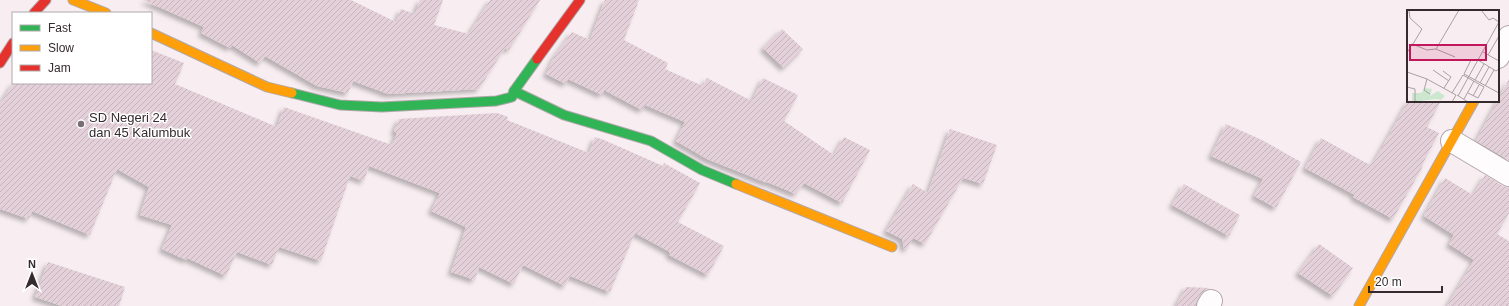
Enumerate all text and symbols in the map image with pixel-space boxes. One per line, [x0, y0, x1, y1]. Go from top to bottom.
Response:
inset map [1407, 10, 1499, 102]
legend [12, 12, 152, 84]
text: Fast [48, 21, 72, 35]
text: Slow [48, 41, 74, 55]
text: Jam [48, 61, 71, 75]
place label: SD Negeri 24 dan 45 Kalumbuk [89, 110, 191, 140]
marker: SD Negeri 24 dan 45 Kalumbuk [76, 119, 86, 129]
north arrow [12, 254, 52, 294]
text: N [28, 258, 36, 270]
scale bar [1369, 268, 1442, 294]
text: 20 m [1375, 275, 1402, 289]

